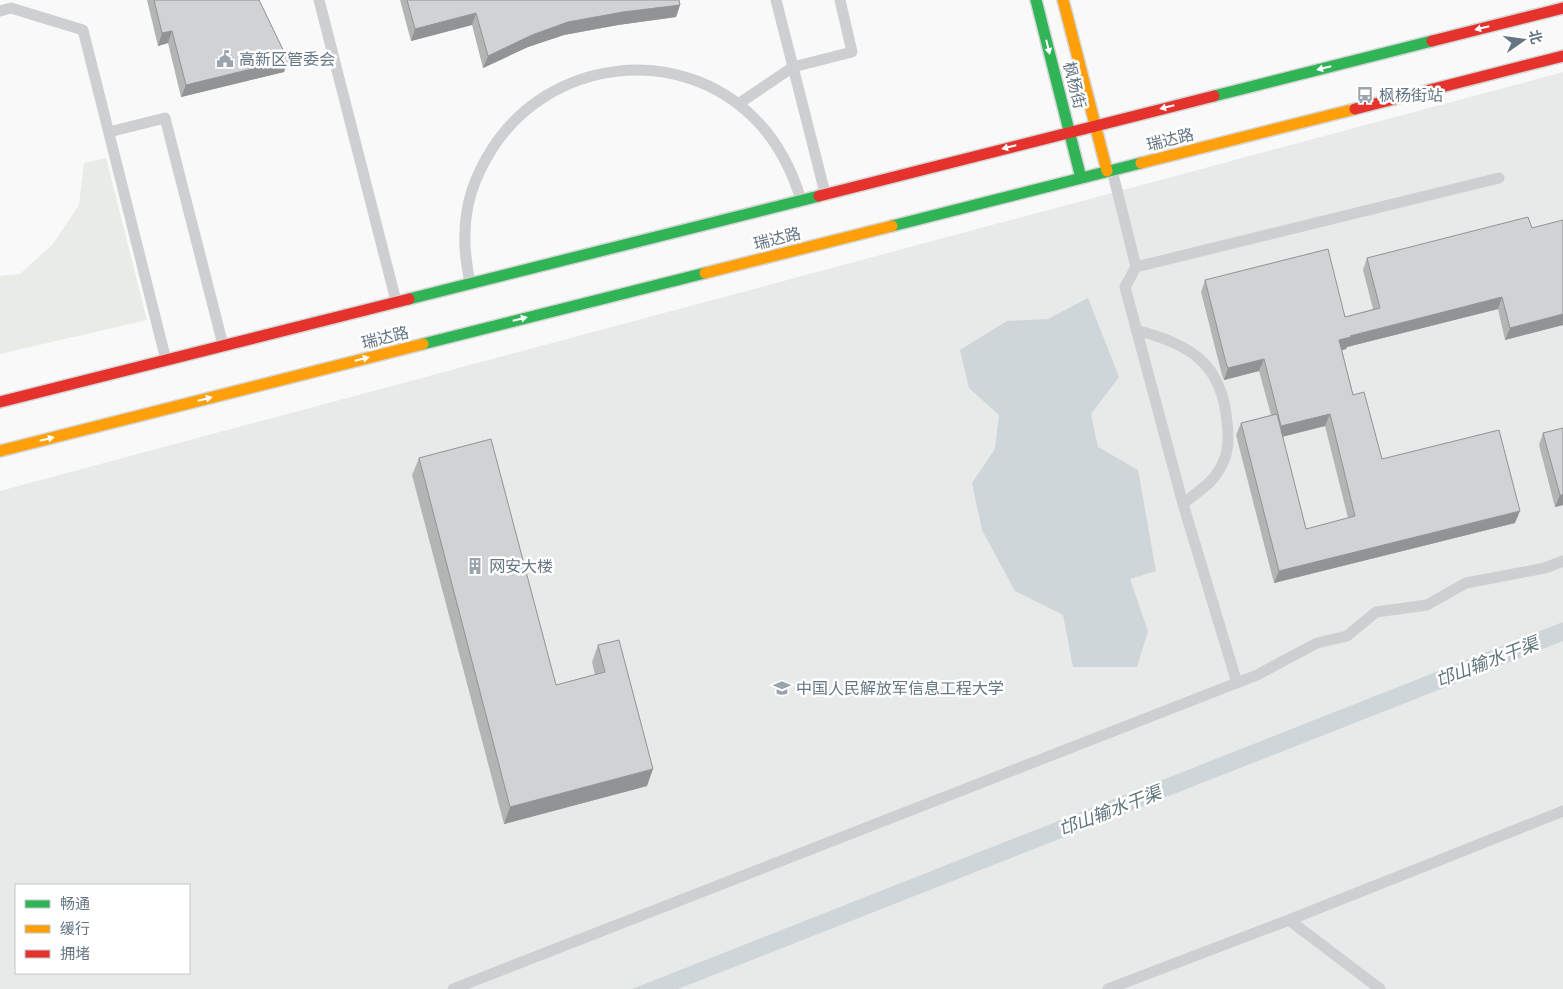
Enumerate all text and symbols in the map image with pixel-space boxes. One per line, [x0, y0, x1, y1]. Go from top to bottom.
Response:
north arrow [1498, 15, 1548, 65]
one-way arrow [1474, 24, 1489, 32]
text: 北 [1526, 28, 1546, 46]
one-way arrow [1044, 40, 1052, 55]
public building icon: 高新区管委会 [215, 49, 235, 69]
place label: 高新区管委会 [239, 49, 335, 68]
street label: 枫杨街 [1060, 59, 1091, 110]
one-way arrow [1317, 64, 1332, 72]
bus stop icon: 枫杨街站 [1355, 85, 1375, 105]
place label: 枫杨街站 [1379, 85, 1443, 104]
one-way arrow [1159, 103, 1174, 111]
street label: 瑞达路 [1144, 123, 1195, 154]
one-way arrow [1002, 143, 1017, 151]
street label: 瑞达路 [751, 222, 802, 253]
one-way arrow [512, 315, 527, 323]
street label: 瑞达路 [359, 321, 410, 352]
one-way arrow [355, 355, 370, 363]
one-way arrow [197, 395, 212, 403]
one-way arrow [40, 435, 55, 443]
building icon: 网安大楼 [465, 556, 485, 576]
place label: 网安大楼 [489, 556, 553, 575]
water label: 邙山输水干渠 [1432, 630, 1544, 691]
school or university icon: 中国人民解放军信息工程大学 [772, 678, 792, 698]
place label: 中国人民解放军信息工程大学 [796, 678, 1004, 697]
water label: 邙山输水干渠 [1055, 779, 1167, 840]
legend [15, 884, 190, 974]
text: 畅通 [60, 894, 90, 912]
text: 缓行 [60, 919, 90, 937]
text: 拥堵 [60, 944, 90, 962]

